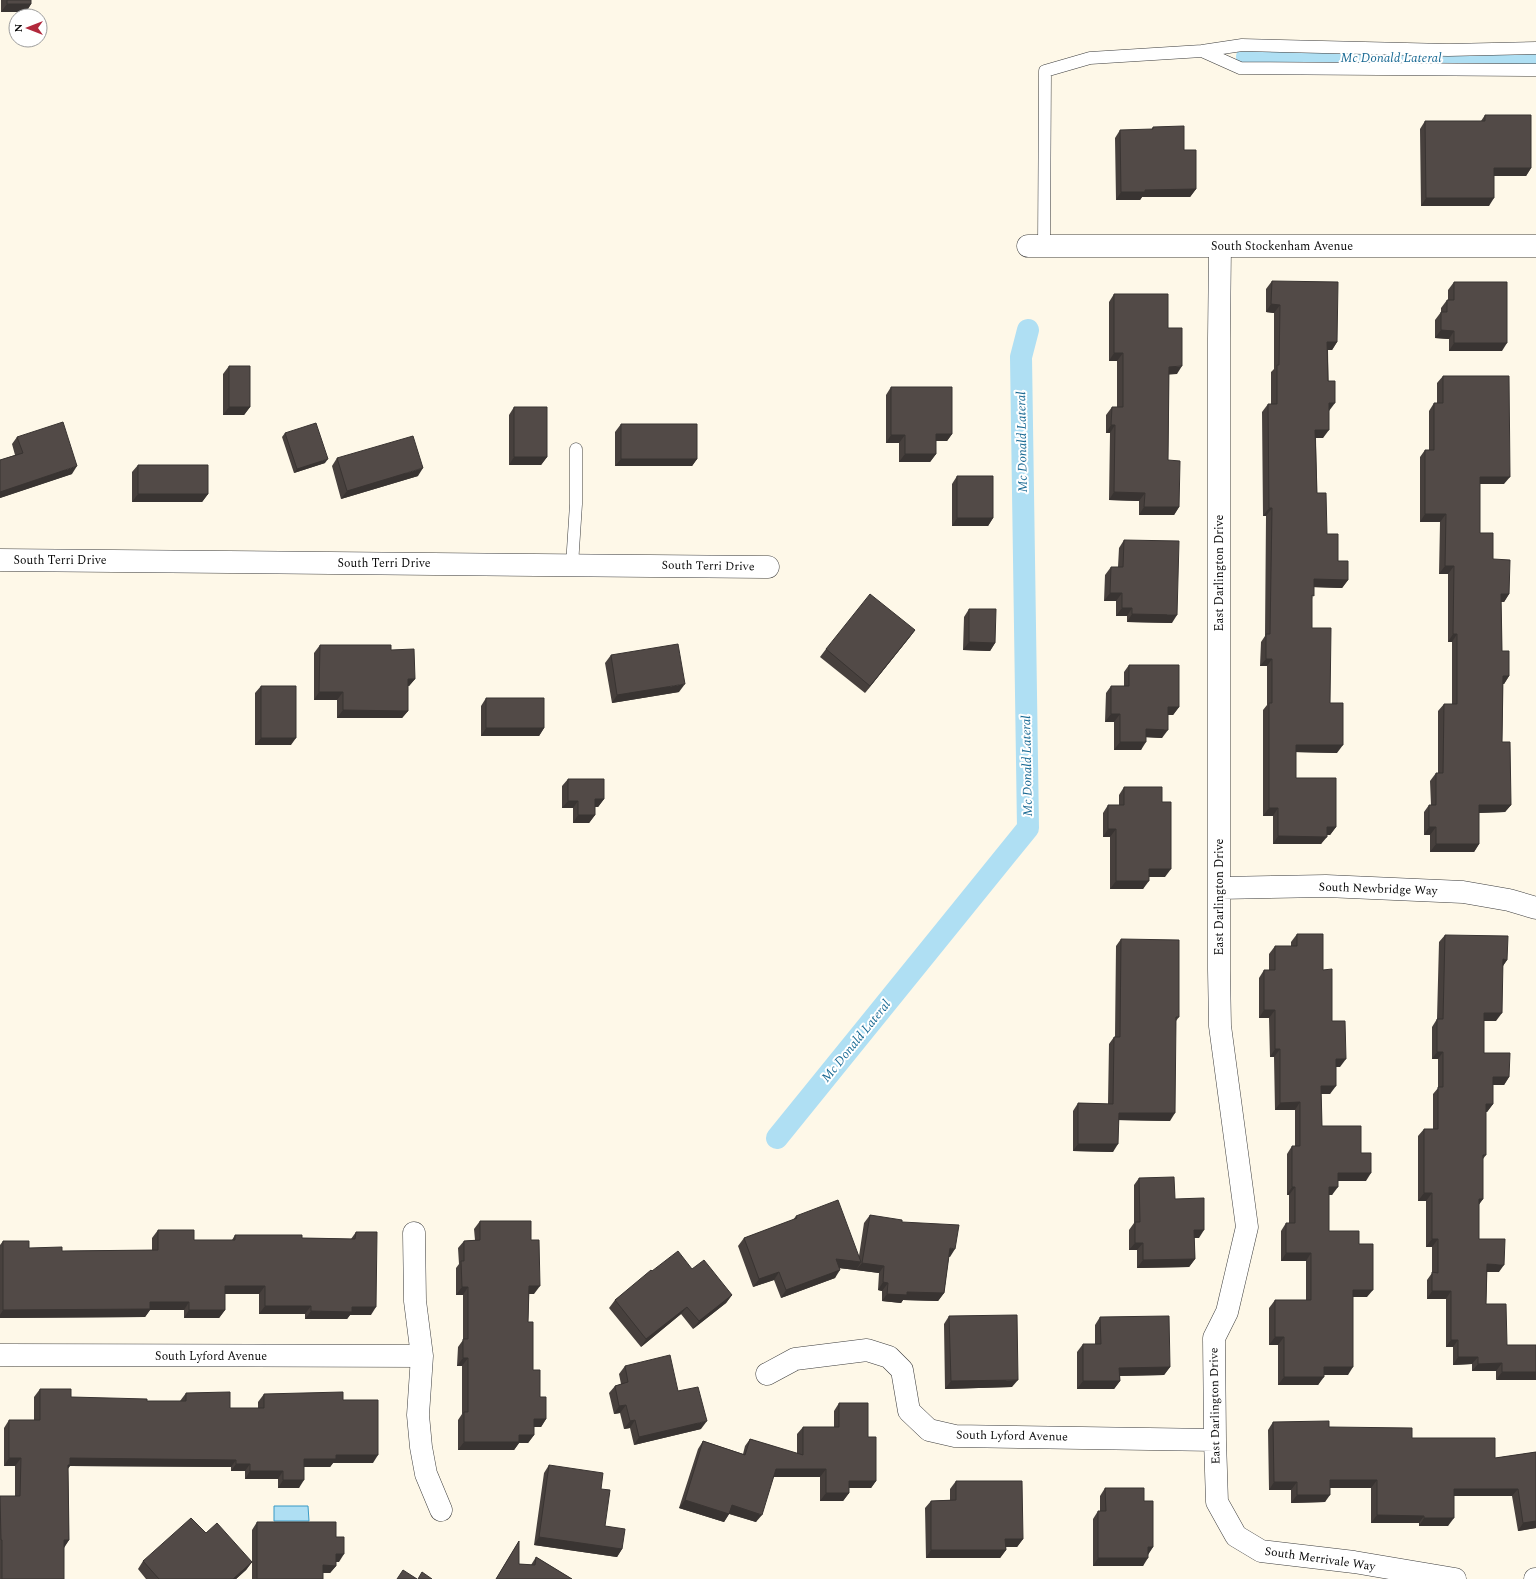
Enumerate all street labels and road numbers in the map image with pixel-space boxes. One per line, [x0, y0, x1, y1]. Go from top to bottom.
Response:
street label: South Stockenham Avenue [1211, 237, 1353, 256]
street label: East Darlington Drive [1210, 514, 1229, 631]
street label: South Terri Drive [13, 551, 107, 570]
street label: South Terri Drive [337, 554, 431, 573]
street label: South Terri Drive [661, 556, 755, 576]
street label: East Darlington Drive [1210, 838, 1229, 955]
street label: South Newbridge Way [1318, 877, 1439, 901]
street label: South Lyford Avenue [155, 1347, 267, 1366]
street label: East Darlington Drive [1204, 1347, 1226, 1465]
street label: South Lyford Avenue [956, 1426, 1068, 1446]
street label: South Merrivale Way [1263, 1542, 1378, 1576]

